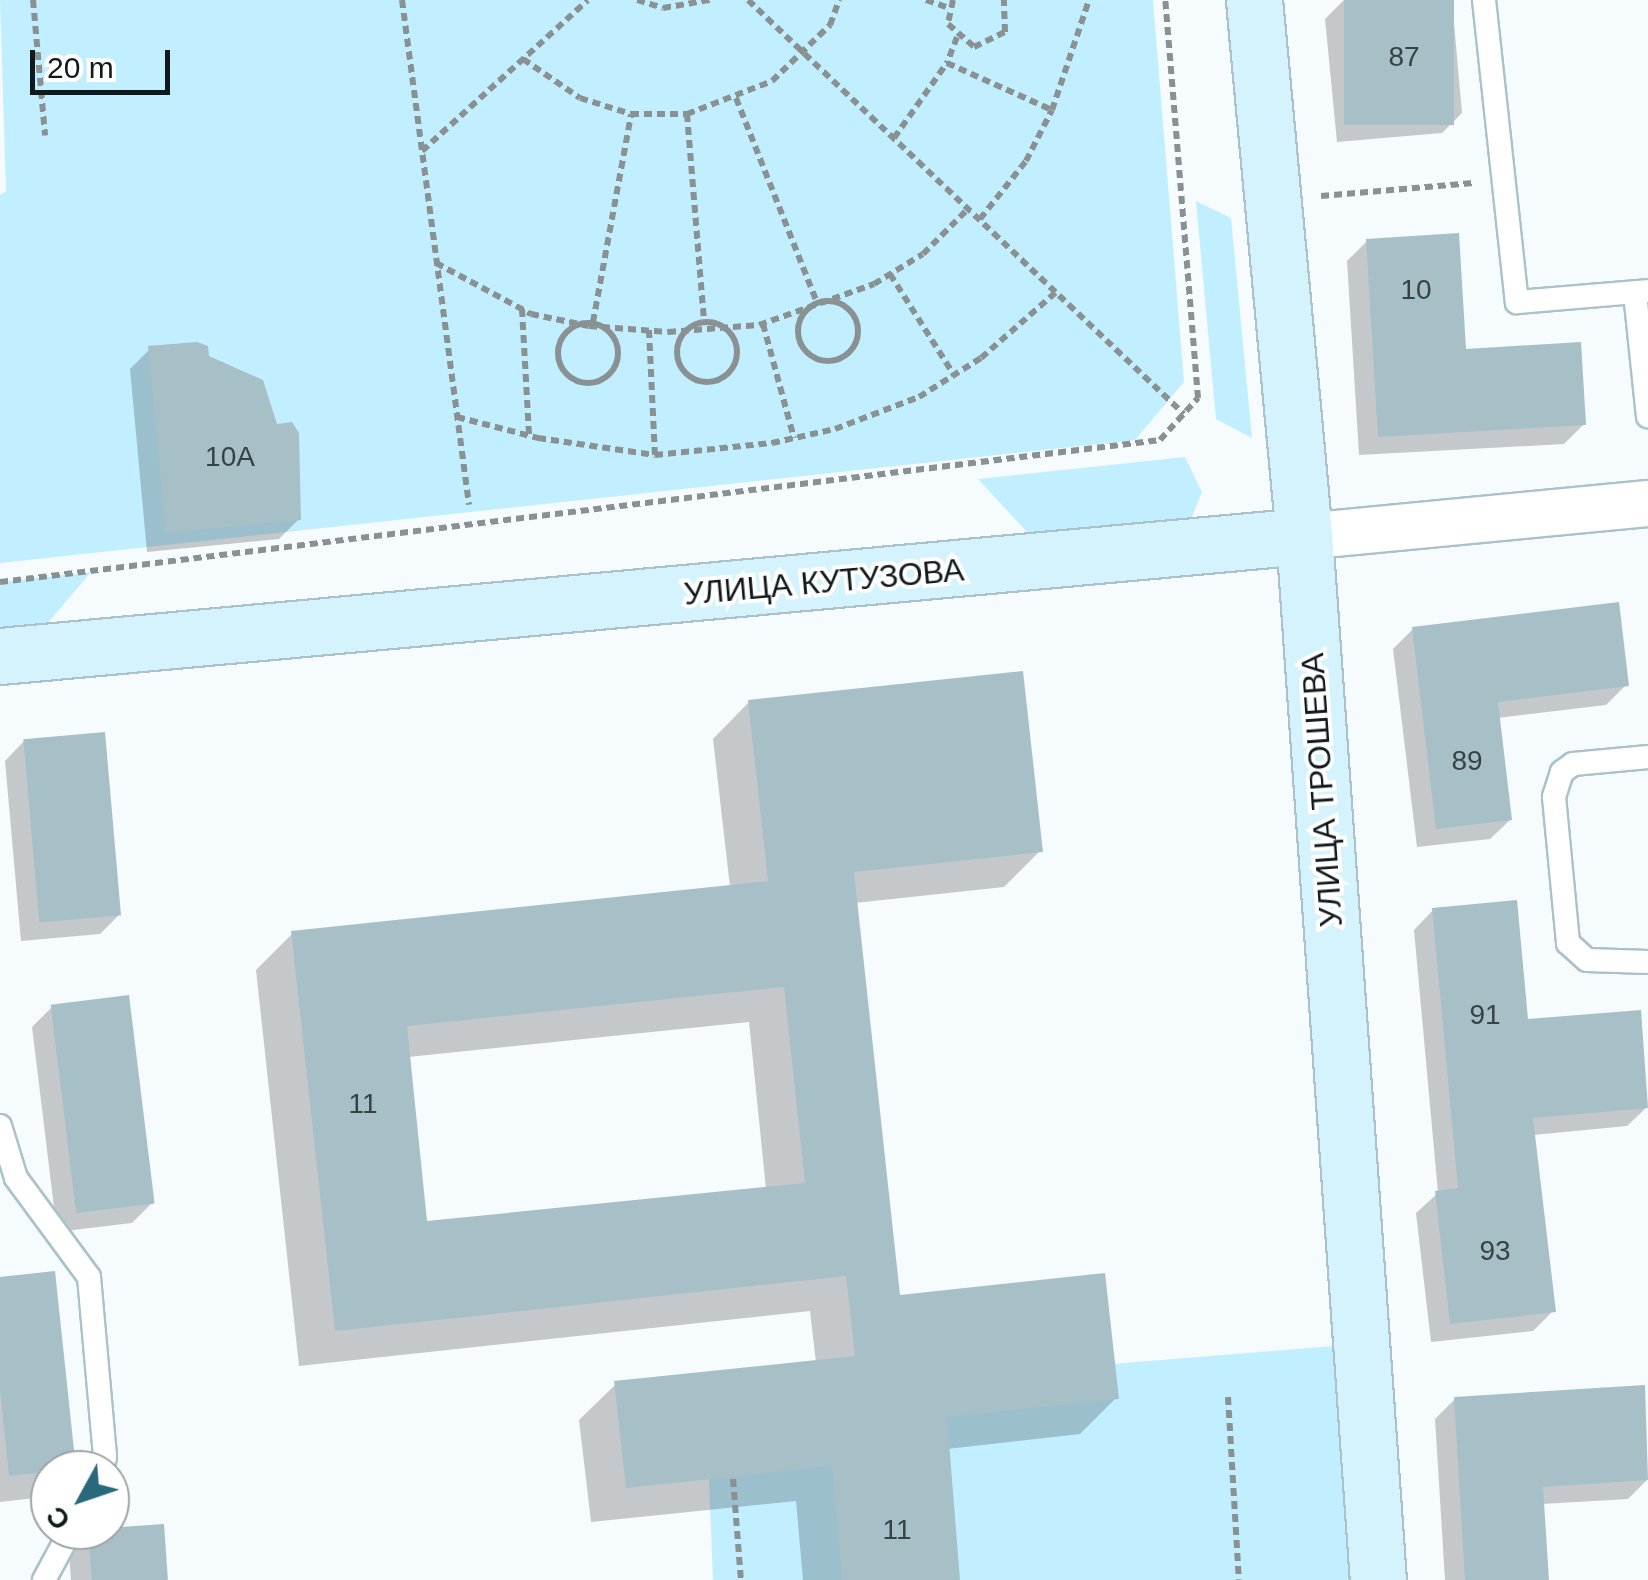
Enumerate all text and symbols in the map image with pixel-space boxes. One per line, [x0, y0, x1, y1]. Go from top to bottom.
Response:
scale bar [35, 30, 175, 92]
house number: 87 [1388, 40, 1420, 74]
text: 20 m [47, 51, 114, 84]
house number: 10 [1400, 273, 1432, 307]
house number: 10А [205, 440, 255, 474]
street label: УЛИЦА КУТУЗОВА [682, 551, 966, 613]
street label: УЛИЦА ТРОШЕВА [1293, 652, 1351, 928]
house number: 89 [1451, 744, 1483, 778]
house number: 91 [1469, 998, 1501, 1032]
house number: 11 [348, 1087, 378, 1121]
house number: 93 [1479, 1234, 1511, 1268]
north arrow [30, 1450, 130, 1550]
text: С [40, 1501, 77, 1536]
house number: 11 [882, 1513, 912, 1547]

